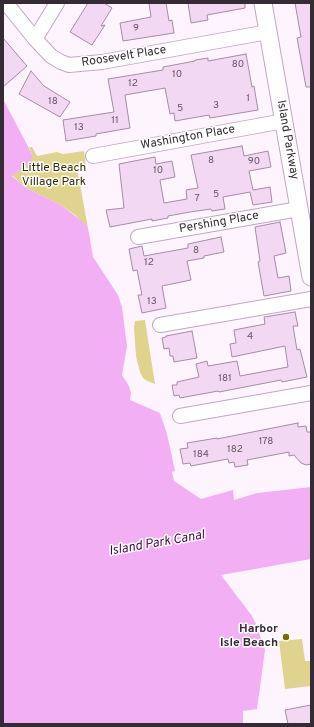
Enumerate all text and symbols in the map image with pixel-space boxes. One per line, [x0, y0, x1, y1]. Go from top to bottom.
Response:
house number: 9 [133, 23, 139, 35]
street label: Roosevelt Place [81, 43, 167, 71]
house number: 80 [232, 59, 244, 71]
house number: 10 [172, 69, 182, 81]
house number: 12 [128, 78, 138, 90]
house number: 1 [246, 93, 250, 105]
house number: 18 [48, 96, 58, 108]
street label: Island Parkway [273, 99, 301, 181]
house number: 3 [213, 100, 219, 112]
house number: 5 [177, 103, 183, 115]
house number: 11 [111, 115, 119, 127]
house number: 13 [74, 122, 84, 134]
street label: Washington Place [140, 123, 236, 153]
house number: 8 [208, 155, 214, 167]
house number: 90 [248, 156, 260, 168]
park label: Little Beach Village Park [22, 162, 86, 190]
house number: 10 [153, 165, 163, 177]
house number: 5 [213, 189, 219, 201]
house number: 7 [194, 193, 200, 205]
street label: Pershing Place [178, 209, 260, 237]
house number: 8 [193, 245, 199, 257]
house number: 12 [144, 257, 154, 269]
house number: 13 [147, 296, 157, 308]
house number: 4 [247, 331, 253, 343]
house number: 181 [218, 373, 232, 385]
house number: 178 [259, 436, 273, 448]
house number: 182 [227, 444, 243, 456]
house number: 184 [193, 449, 209, 461]
water label: Island Park Canal [108, 528, 206, 560]
place label: Harbor Isle Beach [220, 623, 278, 651]
marker: Harbor Isle Beach [281, 632, 291, 642]

